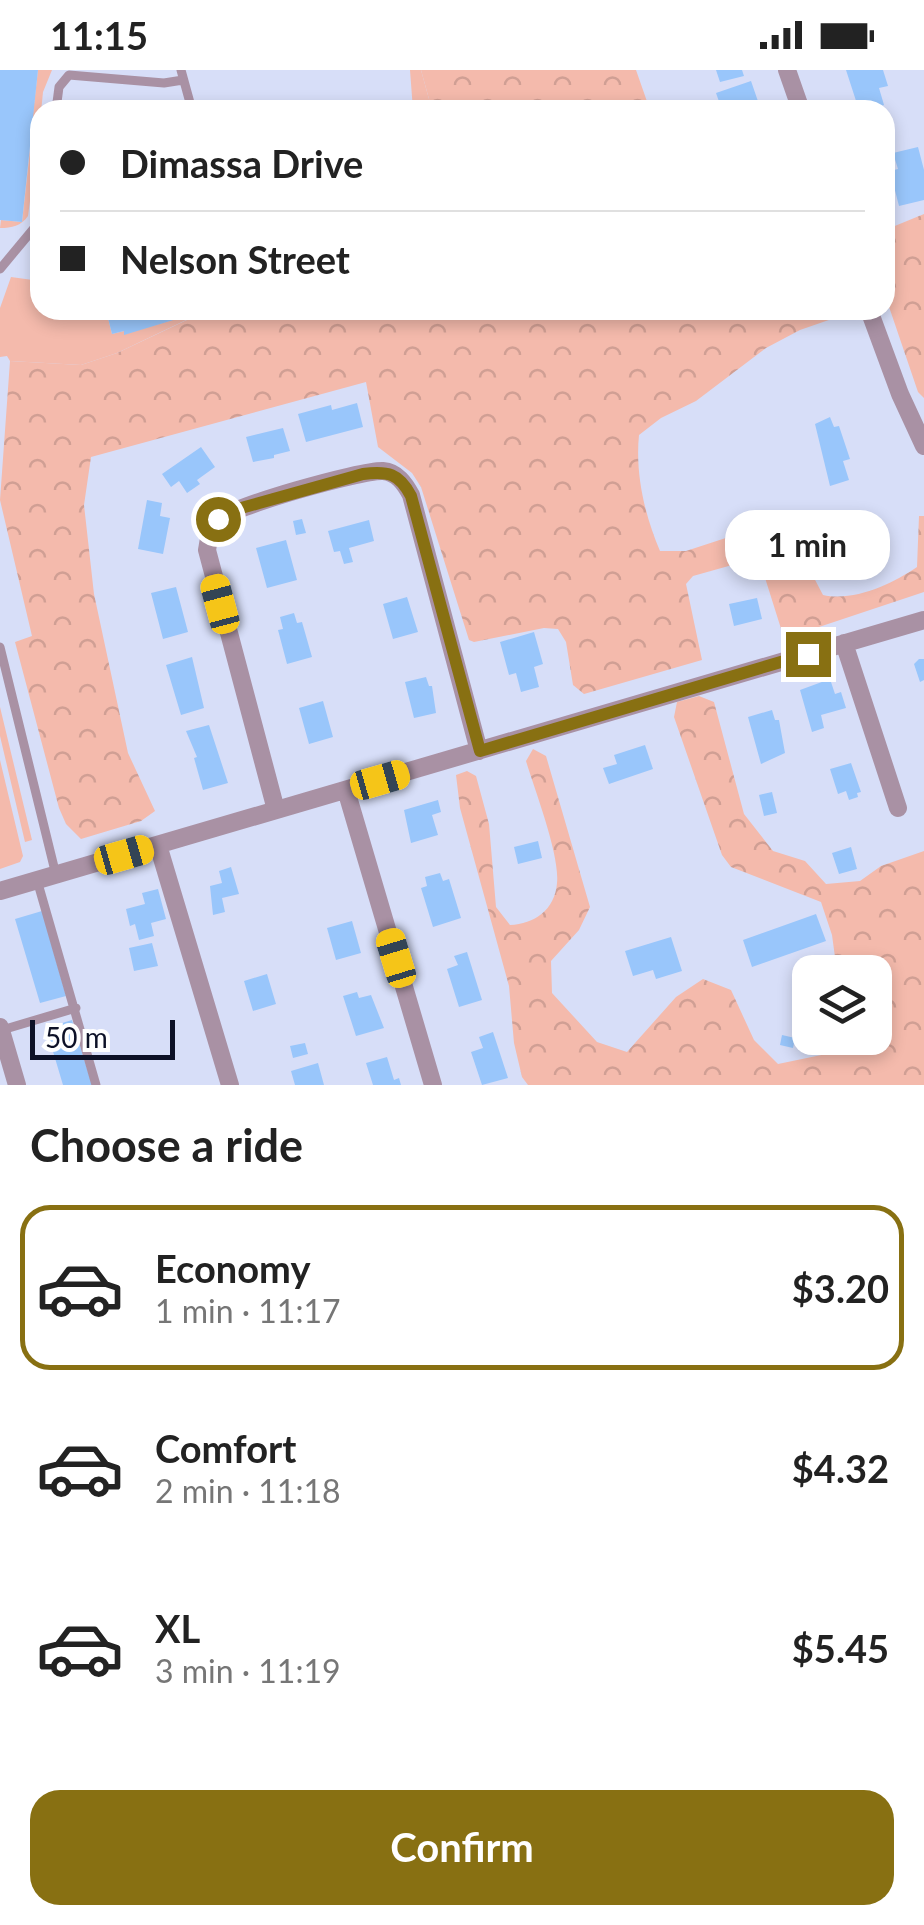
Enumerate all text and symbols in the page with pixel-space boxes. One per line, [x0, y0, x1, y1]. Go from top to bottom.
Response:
text: 11:15 [50, 12, 148, 58]
text: Dimassa Drive [120, 140, 363, 186]
text: Nelson Street [120, 236, 350, 282]
route start [196, 497, 241, 542]
callout: 1 min [726, 509, 890, 579]
text: 1 min [768, 525, 847, 564]
car [198, 571, 242, 637]
route end [786, 632, 831, 677]
car [347, 757, 413, 803]
car [91, 832, 157, 878]
car [373, 925, 419, 991]
map controls [792, 955, 892, 1055]
button: layers [792, 955, 892, 1055]
scale bar [30, 1015, 175, 1060]
text: 50 m [45, 1020, 108, 1054]
text: Choose a ride [30, 1118, 303, 1172]
icon: car [35, 1243, 125, 1333]
text: Economy [155, 1245, 310, 1291]
text: $3.20 [792, 1265, 889, 1311]
text: 1 min · 11:17 [155, 1291, 341, 1330]
icon: car [35, 1423, 125, 1513]
text: Comfort [155, 1425, 296, 1471]
text: $4.32 [792, 1445, 889, 1491]
text: 2 min · 11:18 [155, 1471, 341, 1510]
icon: car [35, 1603, 125, 1693]
text: XL [155, 1605, 200, 1651]
text: $5.45 [792, 1625, 889, 1671]
text: 3 min · 11:19 [155, 1651, 341, 1690]
button: Confirm [30, 1790, 894, 1905]

